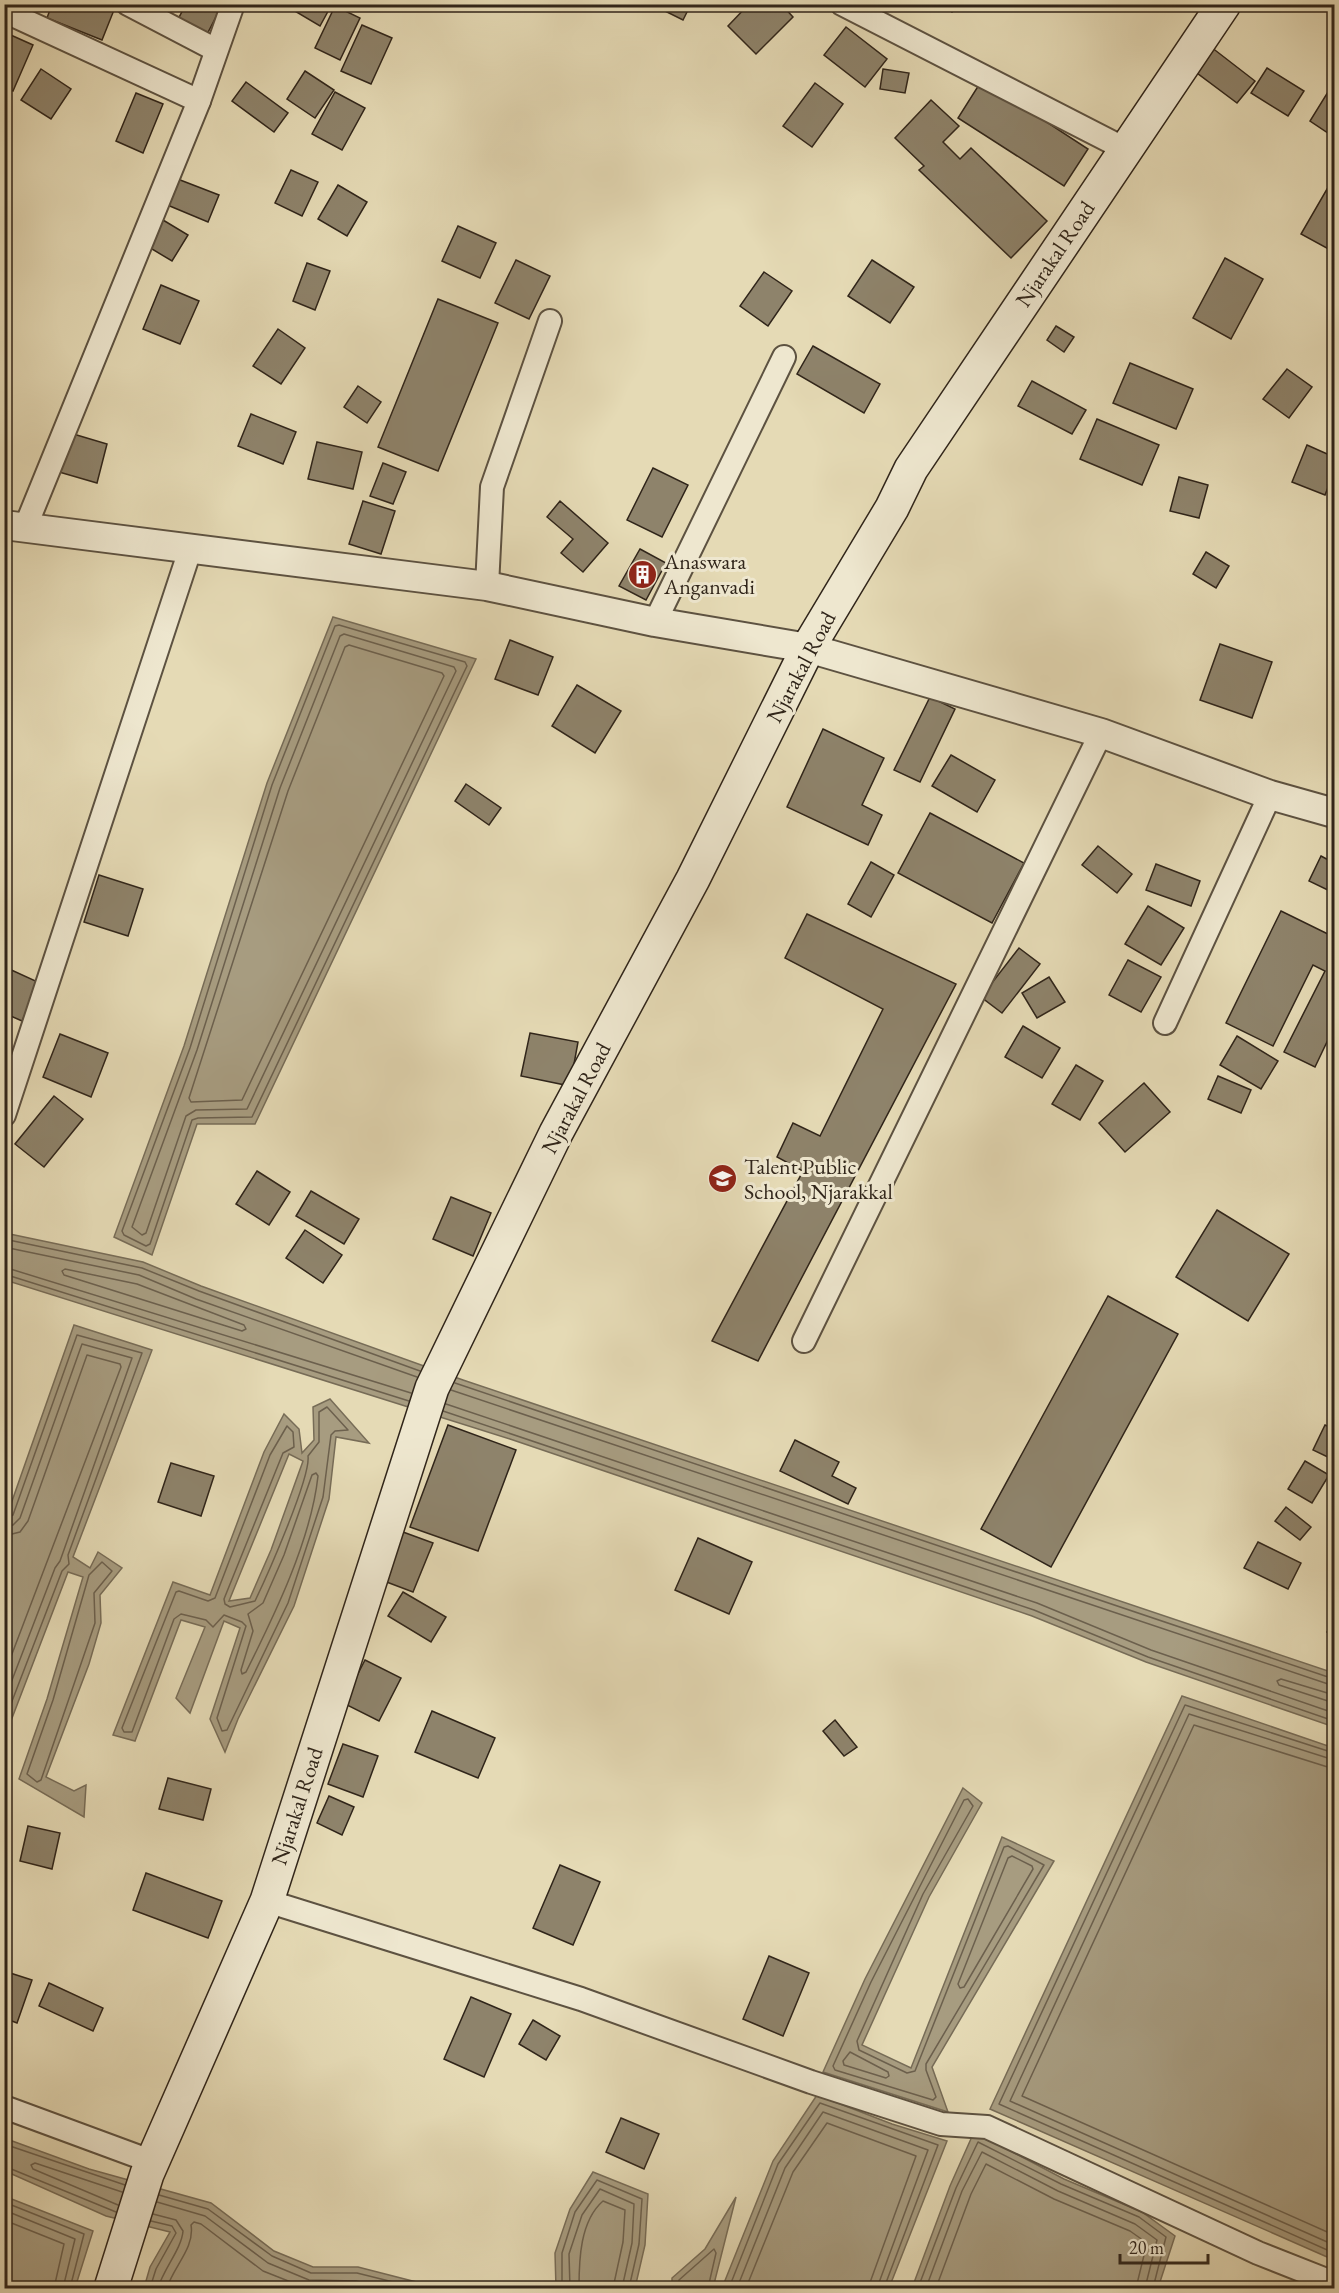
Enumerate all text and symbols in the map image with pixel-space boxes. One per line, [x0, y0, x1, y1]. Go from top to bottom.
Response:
street label: Njarakal Road [1009, 195, 1102, 313]
place label: Anaswara Anganvadi [663, 547, 755, 601]
building icon: Anaswara Anganvadi [627, 558, 659, 590]
street label: Njarakal Road [760, 606, 843, 728]
street label: Njarakal Road [535, 1037, 618, 1159]
place label: Talent Public School, Njarakkal [744, 1152, 893, 1206]
school or university icon: Talent Public School, Njarakkal [707, 1163, 739, 1195]
street label: Njarakal Road [264, 1743, 330, 1869]
scale bar [1120, 2227, 1208, 2265]
text: 20 m [1129, 2236, 1164, 2259]

